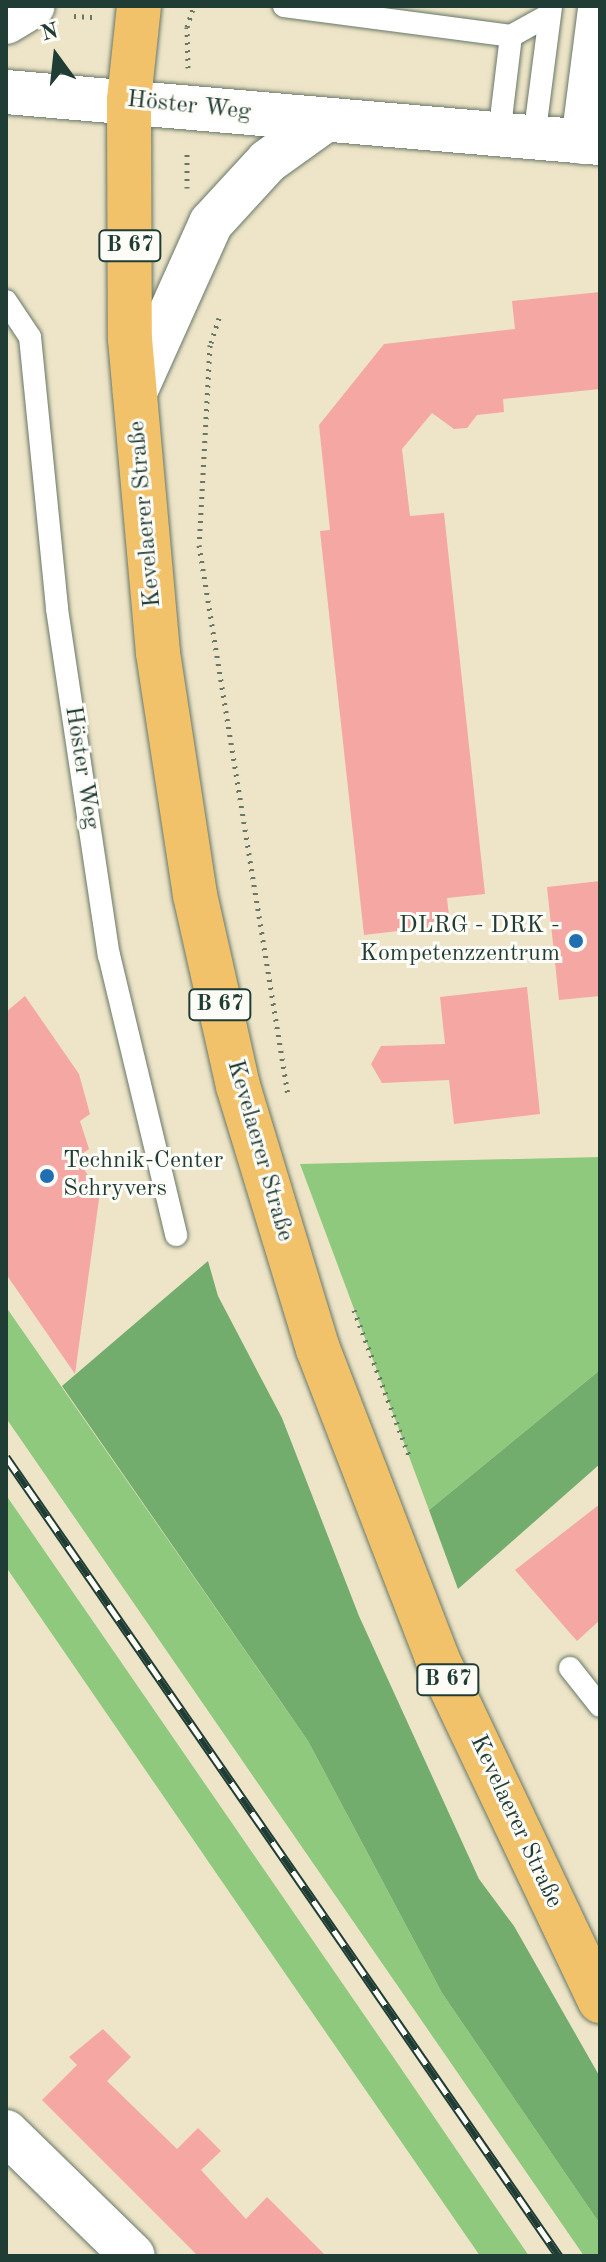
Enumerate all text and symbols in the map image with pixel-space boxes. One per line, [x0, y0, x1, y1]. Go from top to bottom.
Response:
north arrow [16, 16, 96, 96]
text: N [39, 20, 61, 46]
street label: Höster Weg [126, 86, 252, 128]
road number: B 67 [98, 228, 162, 264]
street label: Kevelaerer Straße [123, 419, 169, 609]
street label: Höster Weg [57, 704, 105, 832]
place label: DLRG - DRK - Kompetenzzentrum [360, 913, 560, 969]
marker: DLRG - DRK - Kompetenzzentrum [567, 932, 585, 950]
road number: B 67 [188, 987, 252, 1023]
street label: Kevelaerer Straße [219, 1057, 299, 1245]
place label: Technik-Center Schryvers [63, 1148, 223, 1204]
marker: Technik-Center Schryvers [38, 1167, 56, 1185]
road number: B 67 [416, 1662, 480, 1698]
street label: Kevelaerer Straße [462, 1731, 568, 1913]

